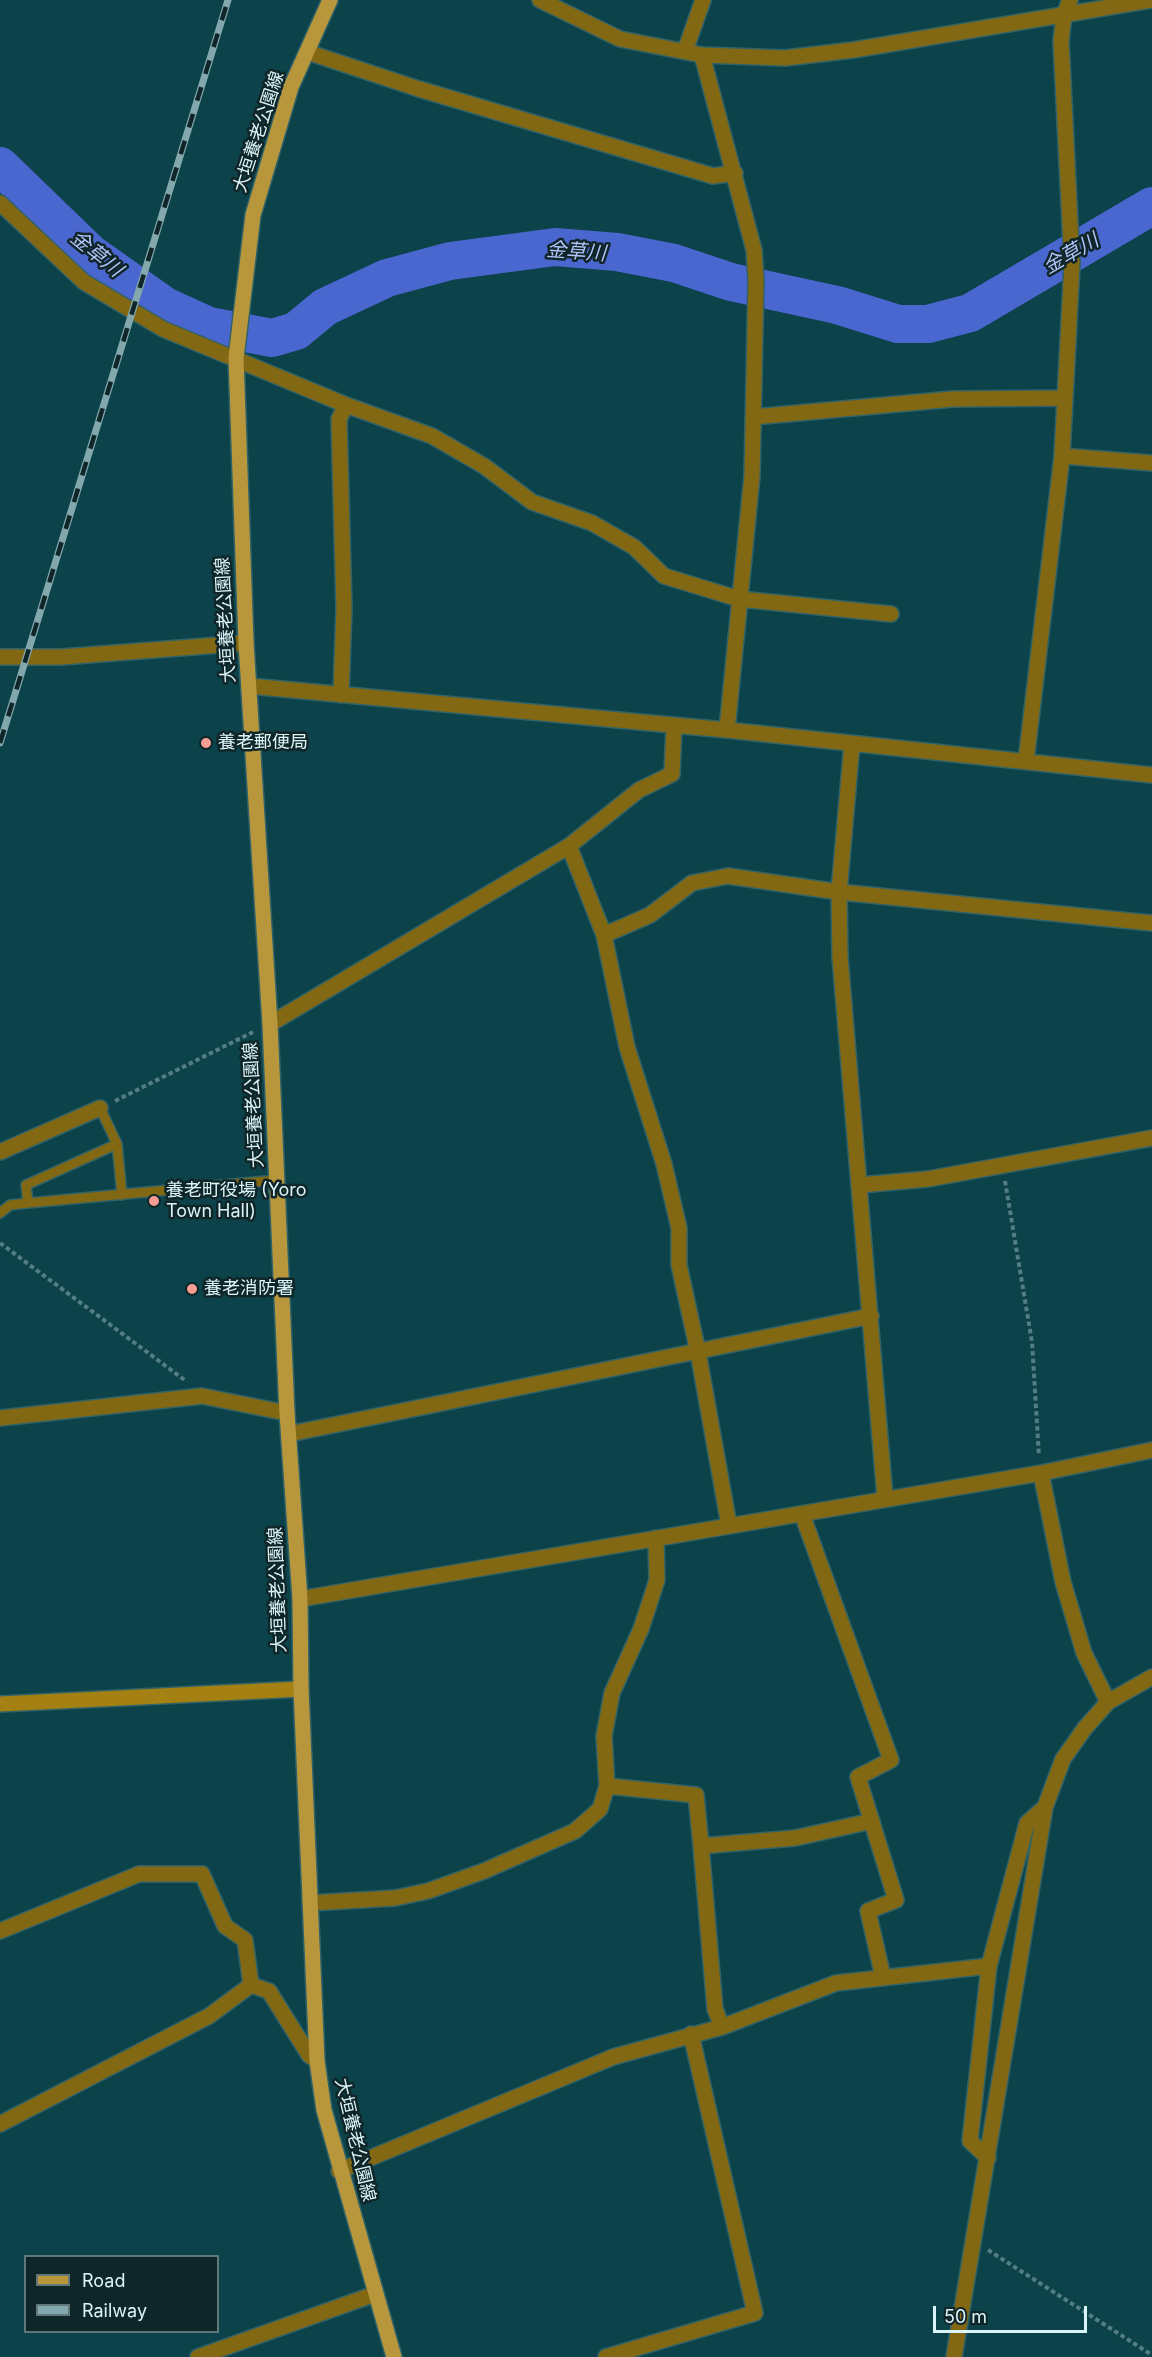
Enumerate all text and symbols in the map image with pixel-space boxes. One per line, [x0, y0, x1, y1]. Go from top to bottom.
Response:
street label: 大垣養老公園線 [229, 69, 289, 195]
water label: 金草川 [65, 226, 127, 282]
water label: 金草川 [1039, 229, 1103, 279]
water label: 金草川 [545, 238, 607, 266]
street label: 大垣養老公園線 [212, 557, 240, 683]
place label: 養老郵便局 [218, 732, 308, 754]
marker: 養老郵便局 [199, 736, 213, 750]
street label: 大垣養老公園線 [240, 1042, 268, 1168]
place label: 養老町役場 (Yoro Town Hall) [166, 1180, 307, 1222]
marker: 養老町役場 (Yoro Town Hall) [147, 1194, 161, 1208]
place label: 養老消防署 [204, 1278, 294, 1300]
marker: 養老消防署 [185, 1282, 199, 1296]
street label: 大垣養老公園線 [265, 1527, 291, 1653]
street label: 大垣養老公園線 [330, 2076, 380, 2204]
legend [24, 2255, 219, 2333]
text: Road [82, 2270, 125, 2291]
scale bar [936, 2294, 1090, 2332]
text: Railway [82, 2300, 147, 2321]
text: 50 m [944, 2306, 987, 2327]

